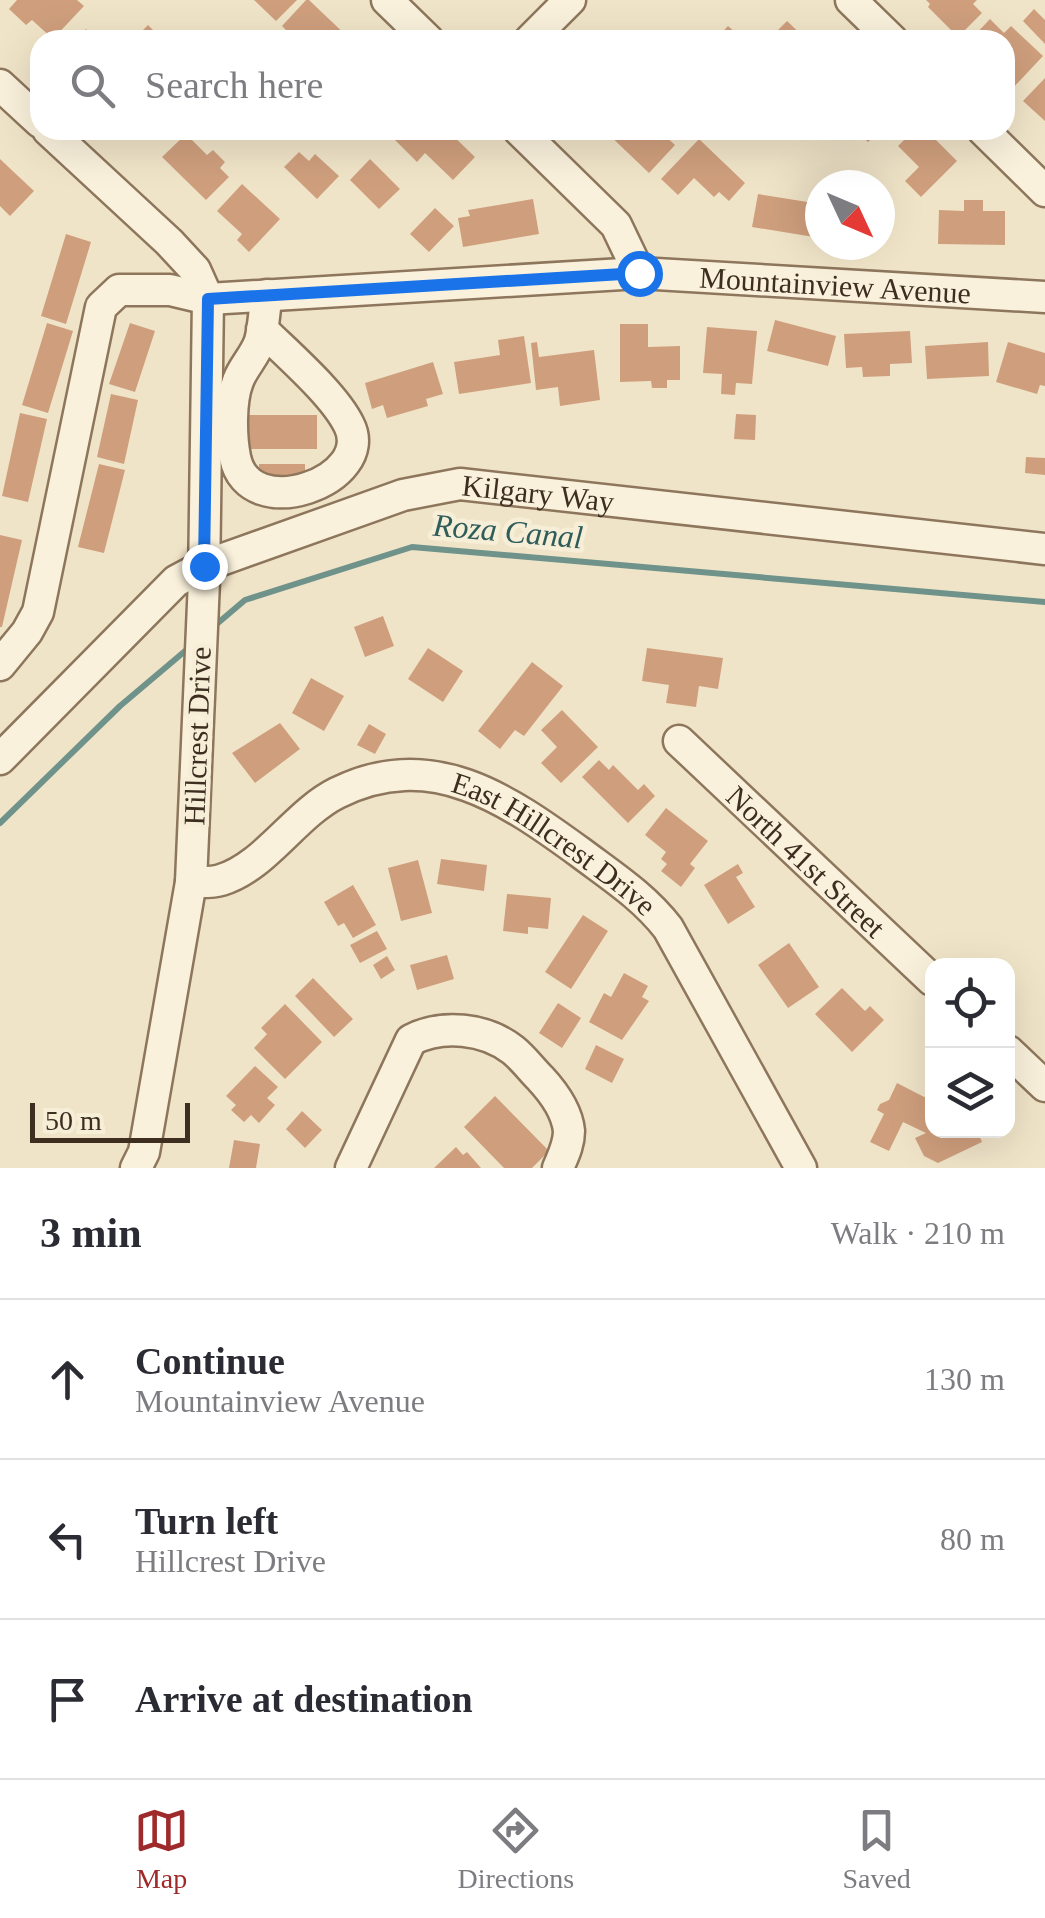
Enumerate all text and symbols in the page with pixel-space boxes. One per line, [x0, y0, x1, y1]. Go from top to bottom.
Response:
search box [30, 30, 1015, 140]
icon: search [65, 58, 120, 113]
text: Search here [145, 64, 323, 106]
north arrow [805, 170, 895, 260]
route start [617, 251, 663, 297]
street label: Mountainview Avenue [698, 260, 972, 309]
street label: Kilgary Way [460, 468, 616, 518]
water label: Roza Canal [431, 506, 585, 555]
route end [182, 544, 228, 590]
street label: Hillcrest Drive [177, 646, 217, 826]
street label: East Hillcrest Drive [448, 765, 663, 922]
street label: North 41st Street [720, 779, 893, 944]
map controls [925, 958, 1015, 1138]
button: locate [925, 958, 1015, 1048]
button: layers [925, 1048, 1015, 1138]
scale bar [30, 1098, 190, 1142]
text: 50 m [45, 1105, 102, 1136]
text: 3 min [40, 1210, 142, 1256]
text: Walk · 210 m [831, 1215, 1005, 1251]
text: Continue [135, 1340, 285, 1382]
icon: ahead [40, 1352, 95, 1407]
text: 130 m [924, 1361, 1005, 1397]
text: Mountainview Avenue [135, 1383, 425, 1419]
text: Turn left [135, 1500, 278, 1542]
icon: left [40, 1512, 95, 1567]
text: 80 m [940, 1521, 1005, 1557]
text: Hillcrest Drive [135, 1543, 326, 1579]
icon: arrive [40, 1672, 95, 1727]
text: Arrive at destination [135, 1678, 473, 1720]
tab: Map [134, 1803, 189, 1895]
tab: Directions [457, 1803, 574, 1895]
tab: Saved [842, 1803, 911, 1895]

